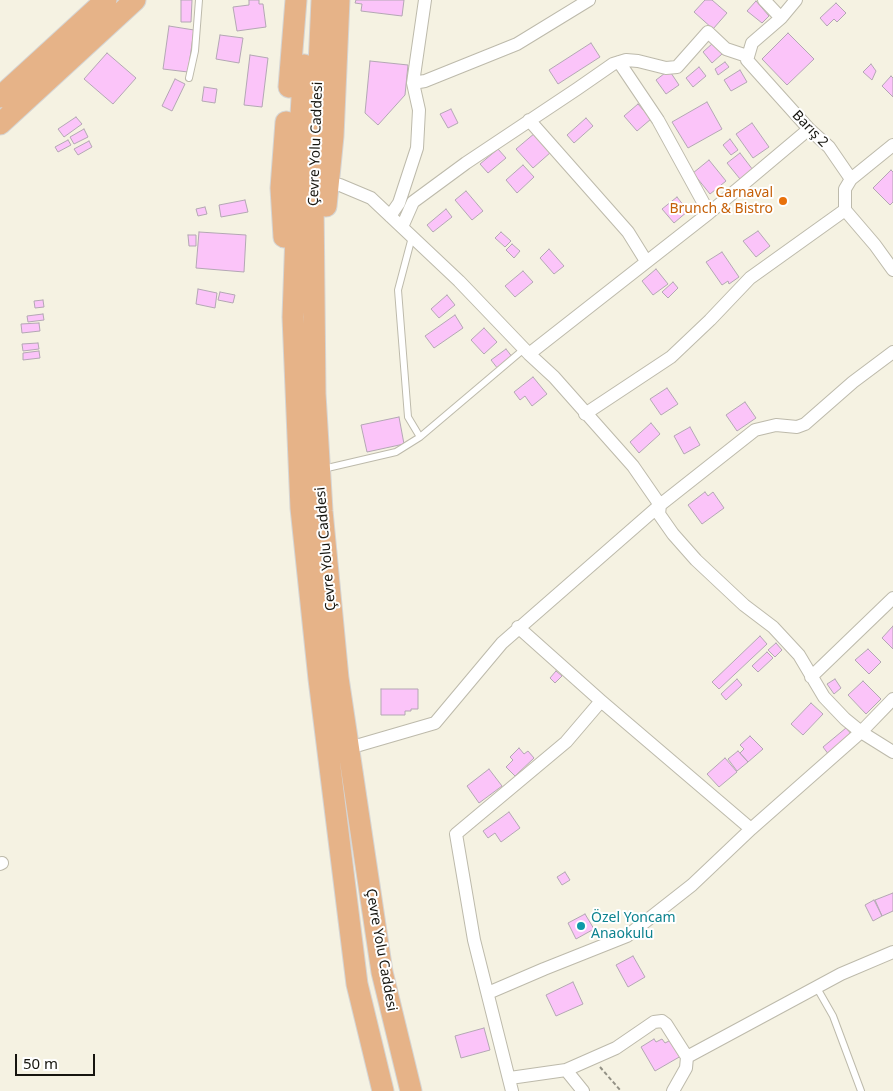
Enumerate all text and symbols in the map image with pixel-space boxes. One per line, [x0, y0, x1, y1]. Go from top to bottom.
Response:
street label: Çevre Yolu Caddesi [305, 82, 327, 206]
street label: Barış 2 [788, 107, 832, 151]
place label: Carnaval Brunch & Bistro [669, 185, 773, 218]
marker: Carnaval Brunch & Bistro [777, 195, 789, 207]
street label: Çevre Yolu Caddesi [312, 486, 340, 612]
street label: Çevre Yolu Caddesi [362, 887, 400, 1013]
place label: Özel Yoncam Anaokulu [591, 910, 676, 942]
marker: Özel Yoncam Anaokulu [575, 920, 587, 932]
scale bar [18, 1044, 98, 1076]
text: 50 m [23, 1053, 58, 1073]

